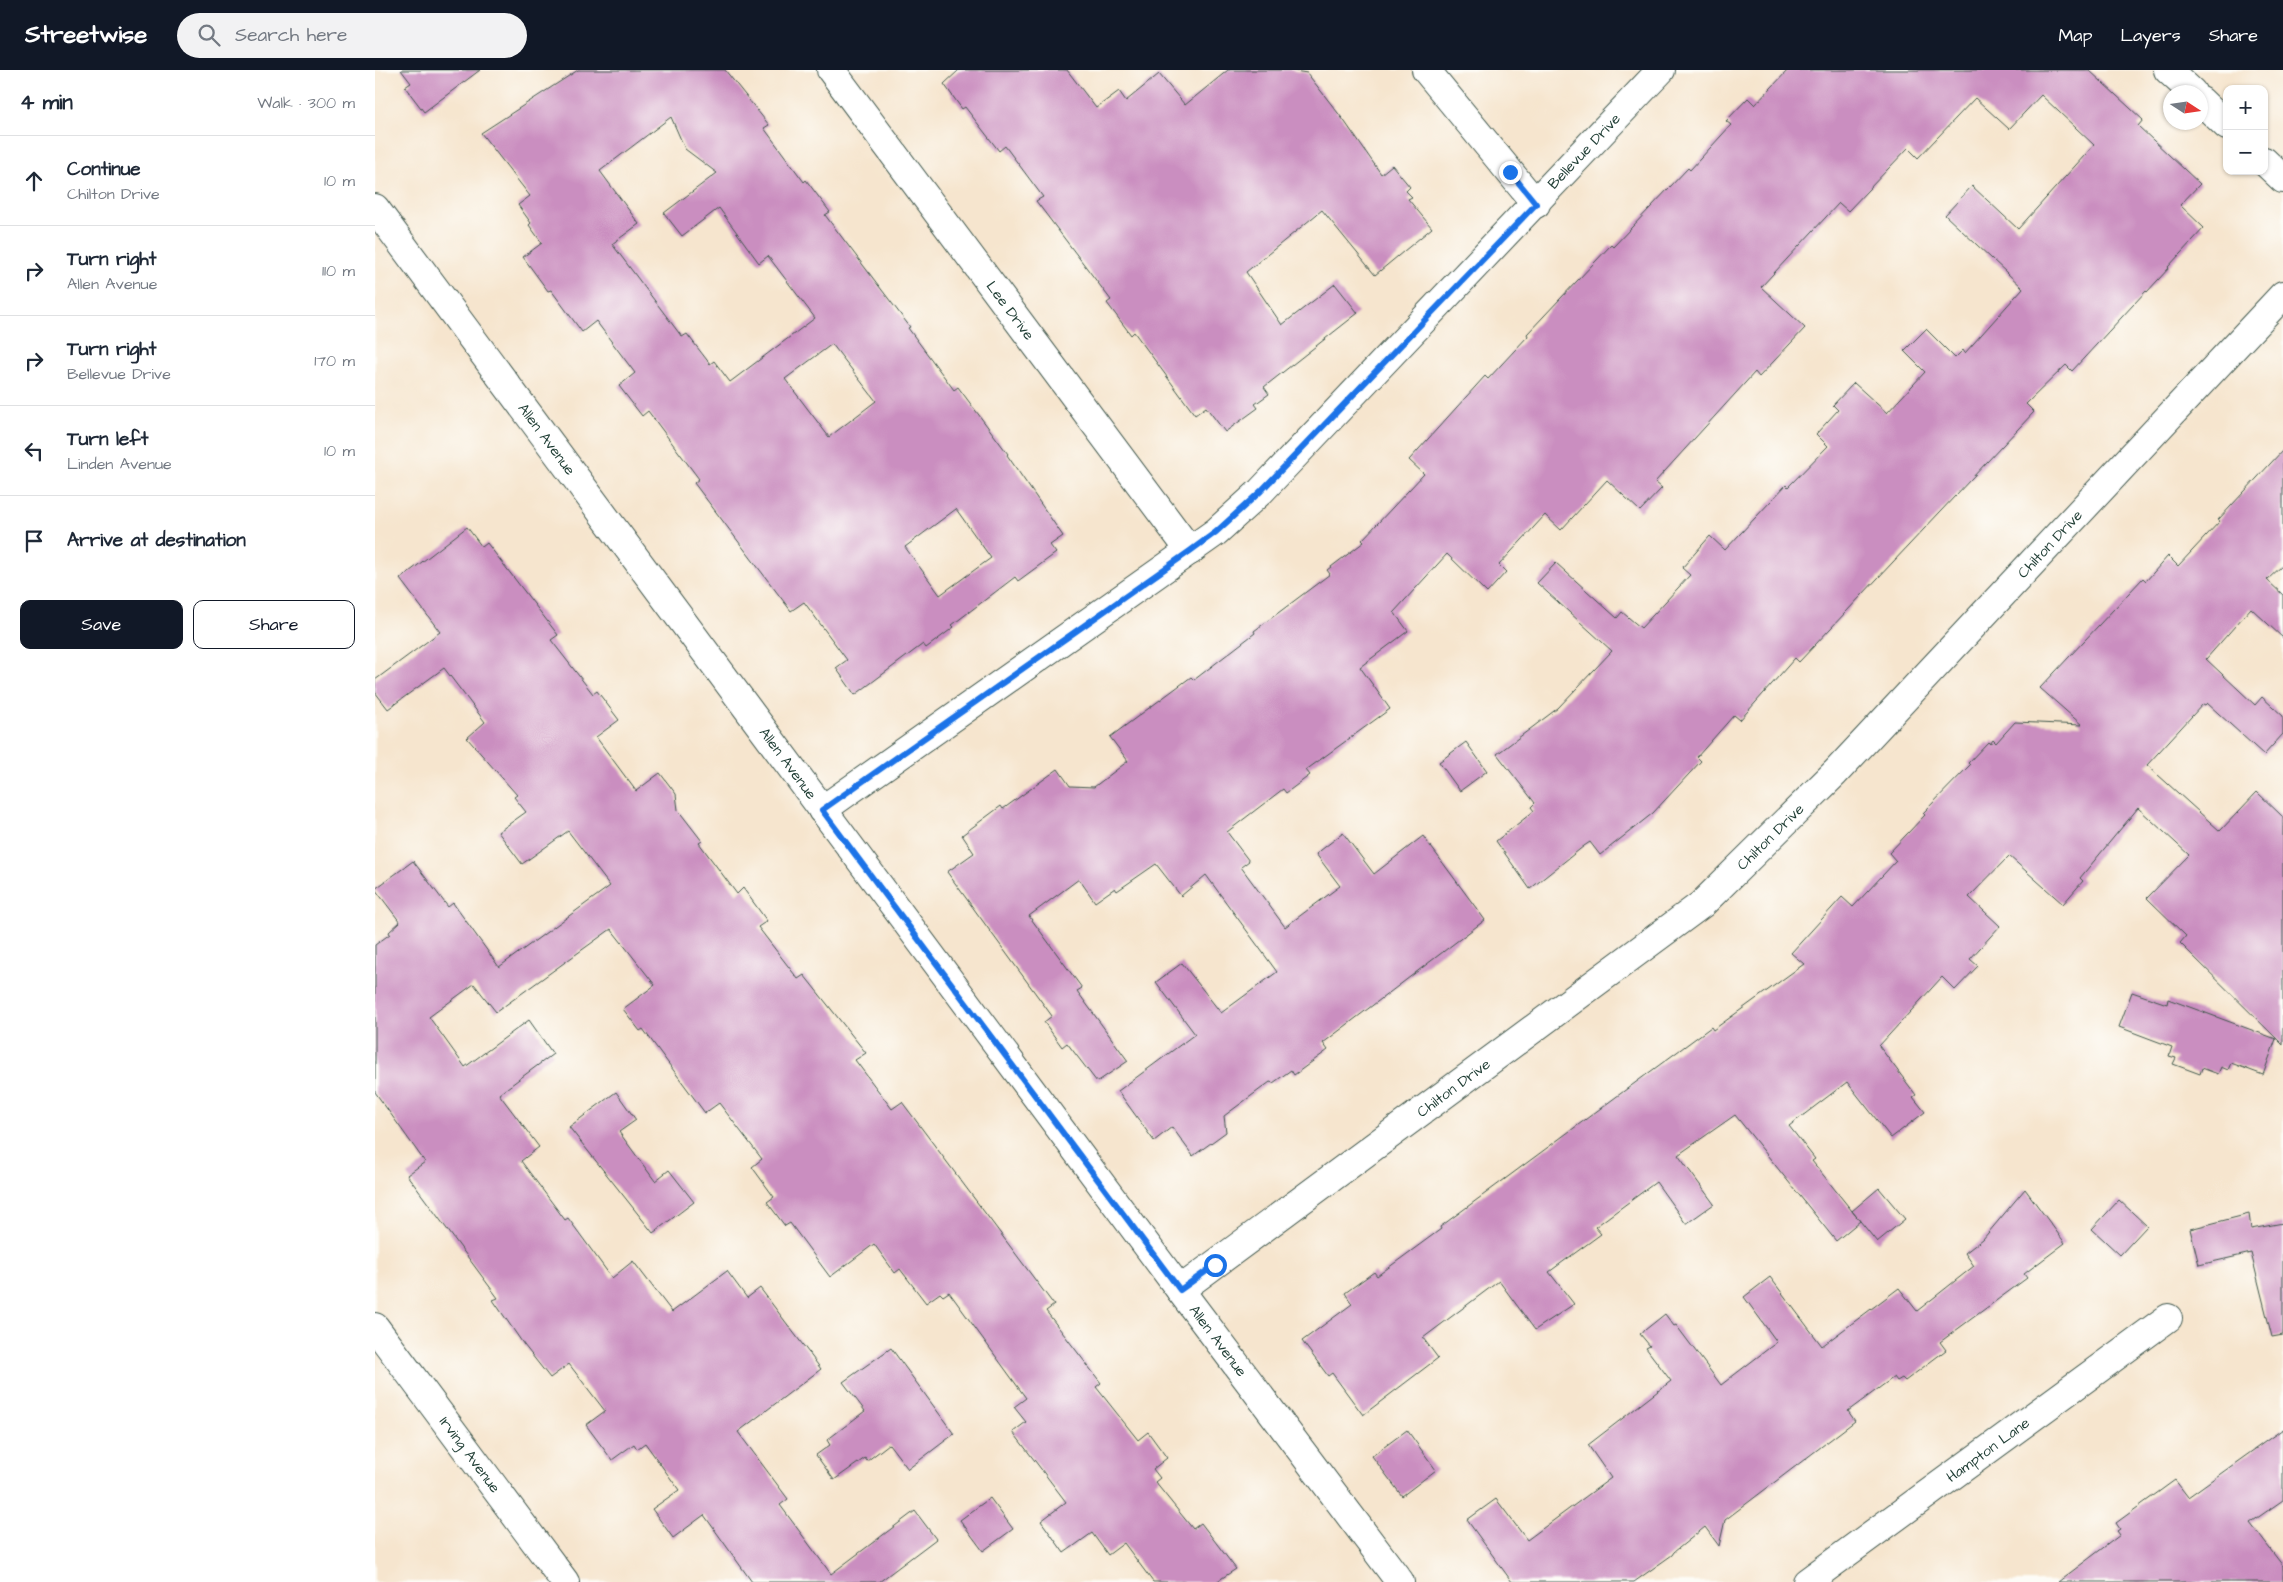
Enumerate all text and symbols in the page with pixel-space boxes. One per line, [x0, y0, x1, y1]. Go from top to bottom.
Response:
search box [177, 13, 527, 58]
text: Streetwise [25, 18, 147, 52]
icon: search [195, 21, 223, 49]
text: Search here [235, 22, 347, 49]
text: Map [2058, 23, 2092, 48]
text: Layers [2120, 23, 2181, 48]
text: Share [2209, 23, 2258, 48]
north arrow [2163, 85, 2208, 130]
map controls [2223, 85, 2268, 175]
button: + [2223, 85, 2268, 130]
text: 4 min [20, 88, 73, 117]
text: Walk · 300 m [257, 92, 355, 114]
street label: Bellevue Drive [1543, 109, 1626, 194]
button: − [2223, 130, 2268, 175]
text: Continue [67, 156, 141, 183]
route end [1499, 161, 1522, 184]
icon: ahead [20, 167, 48, 195]
text: 10 m [324, 170, 355, 192]
text: Chilton Drive [67, 183, 160, 205]
text: Turn right [67, 246, 156, 273]
icon: right [20, 257, 48, 285]
text: 110 m [322, 260, 355, 282]
text: Allen Avenue [67, 273, 157, 295]
street label: Lee Drive [981, 277, 1039, 345]
text: Turn right [67, 336, 156, 363]
icon: right [20, 347, 48, 375]
text: 170 m [314, 350, 355, 372]
text: Bellevue Drive [67, 363, 171, 385]
street label: Allen Avenue [513, 399, 580, 480]
text: Turn left [67, 426, 148, 453]
icon: left [20, 437, 48, 465]
text: 10 m [324, 440, 355, 462]
text: Linden Avenue [67, 453, 172, 475]
street label: Chilton Drive [2013, 505, 2088, 583]
icon: arrive [20, 527, 48, 555]
text: Arrive at destination [67, 527, 246, 554]
button: Save [20, 600, 183, 649]
button: Share [193, 600, 355, 649]
street label: Allen Avenue [754, 723, 821, 804]
street label: Chilton Drive [1732, 799, 1809, 875]
street label: Chilton Drive [1412, 1054, 1495, 1123]
route start [1204, 1254, 1227, 1277]
street label: Allen Avenue [1184, 1301, 1252, 1381]
street label: Irving Avenue [434, 1412, 505, 1497]
street label: Hampton Lane [1942, 1413, 2034, 1488]

